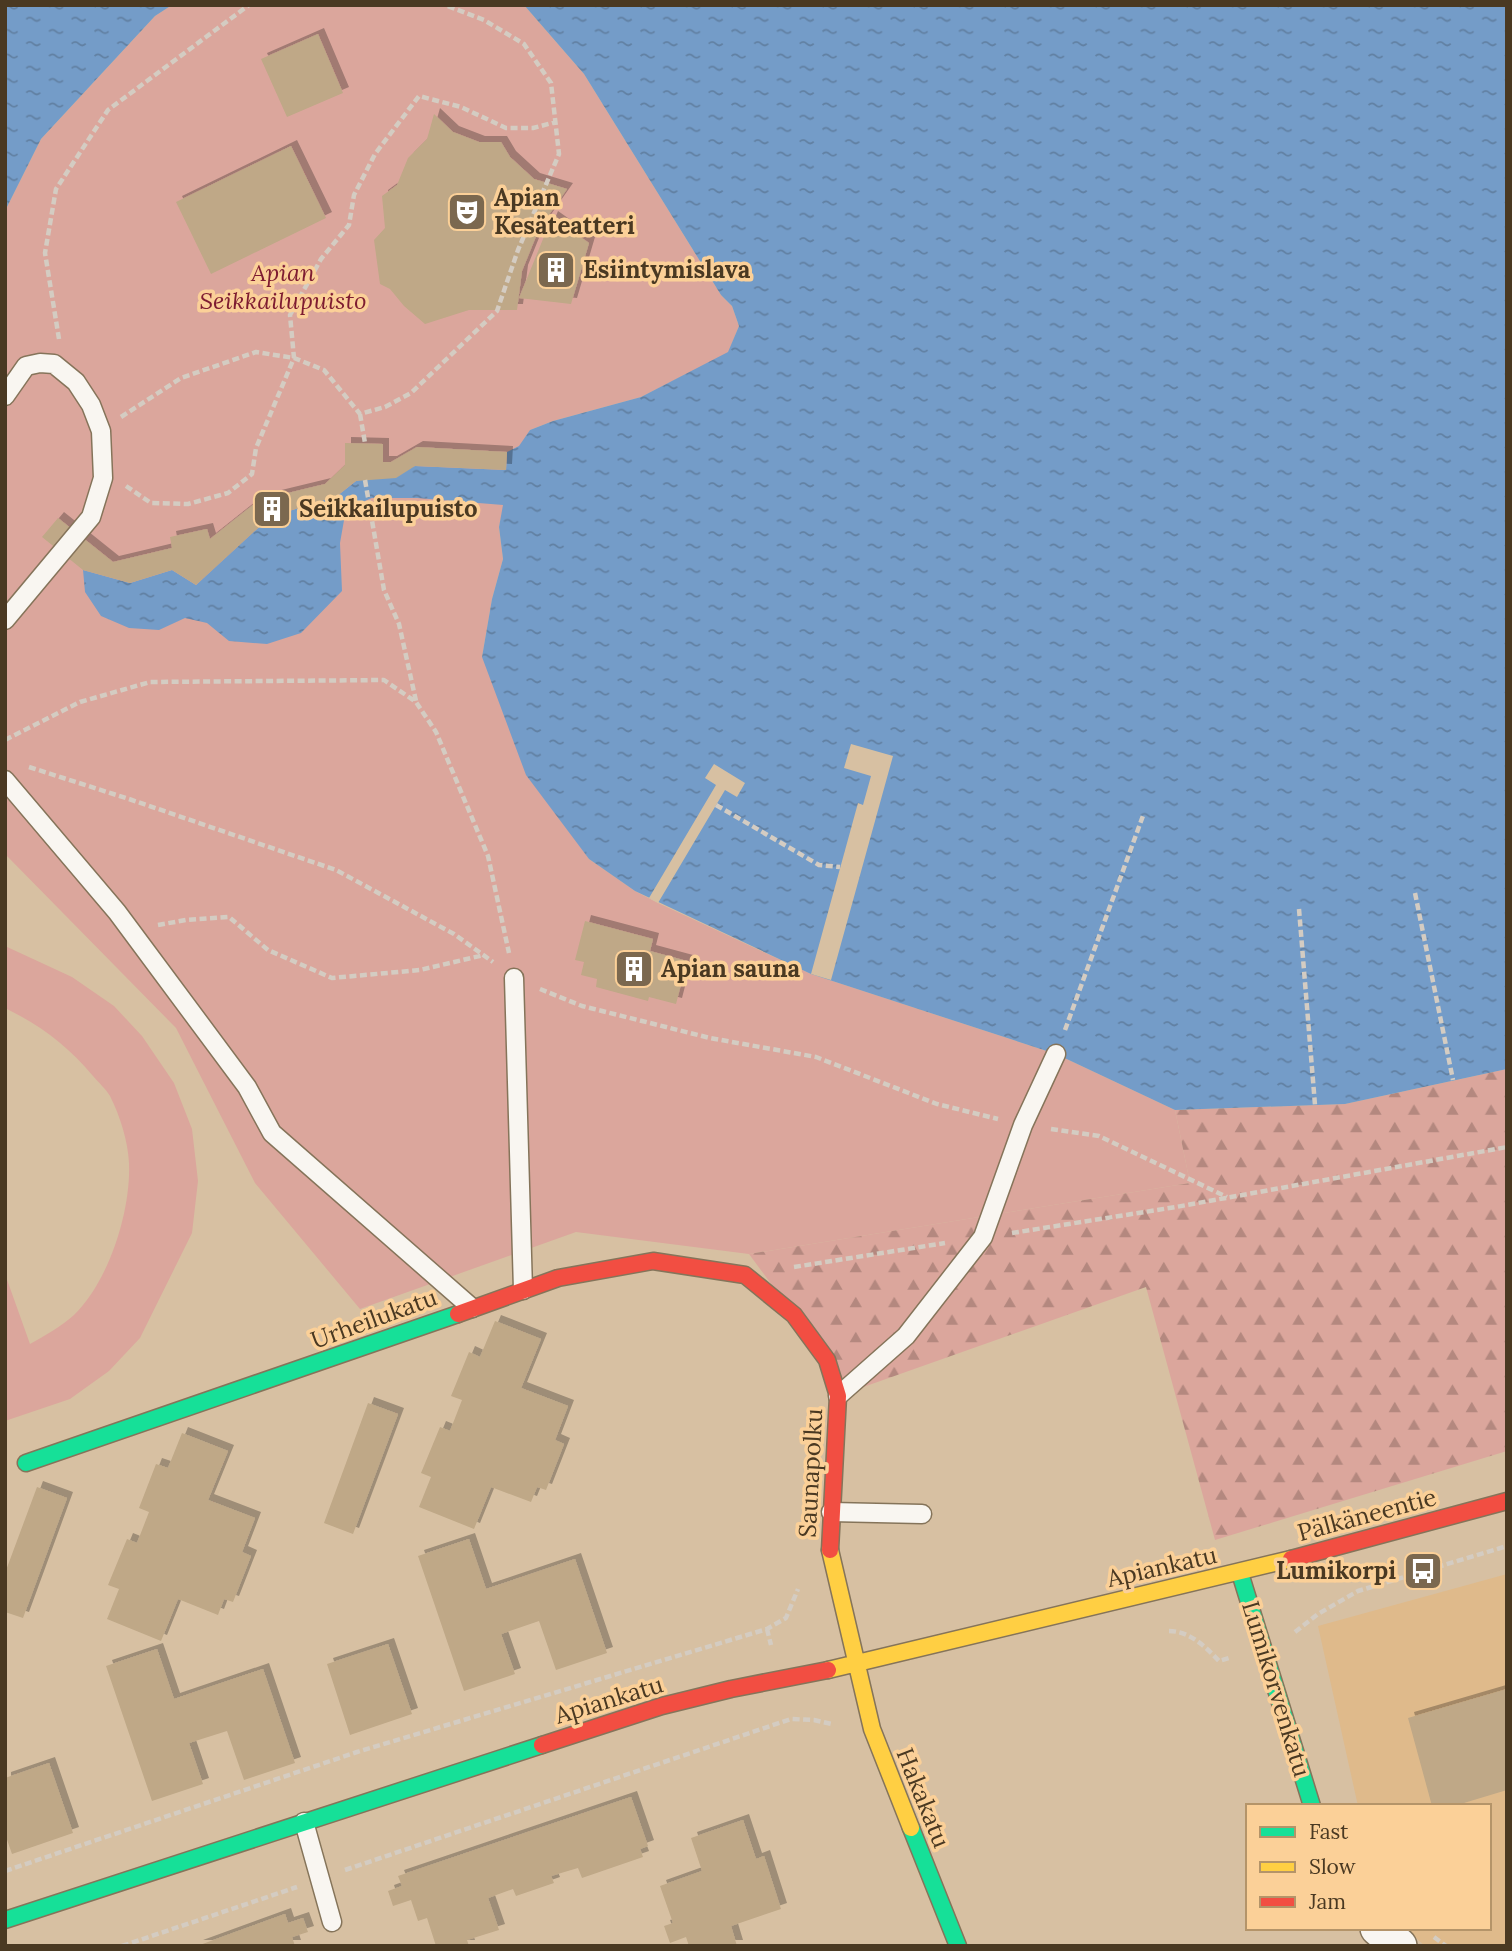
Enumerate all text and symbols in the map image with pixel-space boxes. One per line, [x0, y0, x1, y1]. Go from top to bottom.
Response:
place label: Apian Kesäteatteri [494, 182, 635, 241]
theatre icon: Apian Kesäteatteri [446, 191, 488, 233]
building icon: Esiintymislava [535, 249, 577, 291]
place label: Esiintymislava [583, 254, 751, 285]
park label: Apian Seikkailupuisto [200, 257, 366, 316]
building icon: Seikkailupuisto [251, 488, 293, 530]
place label: Seikkailupuisto [299, 493, 478, 524]
building icon: Apian sauna [613, 948, 655, 990]
place label: Apian sauna [661, 953, 801, 984]
street label: Urheilukatu [306, 1281, 441, 1356]
street label: Saunapolku [792, 1408, 829, 1538]
street label: Pälkäneentie [1294, 1481, 1440, 1548]
street label: Apiankatu [1103, 1539, 1220, 1594]
bus stop icon: Lumikorpi [1402, 1550, 1444, 1592]
place label: Lumikorpi [1276, 1555, 1396, 1586]
street label: Lumikorvenkatu [1235, 1597, 1318, 1780]
street label: Apiankatu [550, 1668, 667, 1731]
street label: Hakakatu [889, 1743, 957, 1852]
legend [1246, 1804, 1491, 1930]
text: Fast [1309, 1818, 1349, 1845]
text: Slow [1309, 1853, 1356, 1880]
text: Jam [1308, 1888, 1346, 1915]

